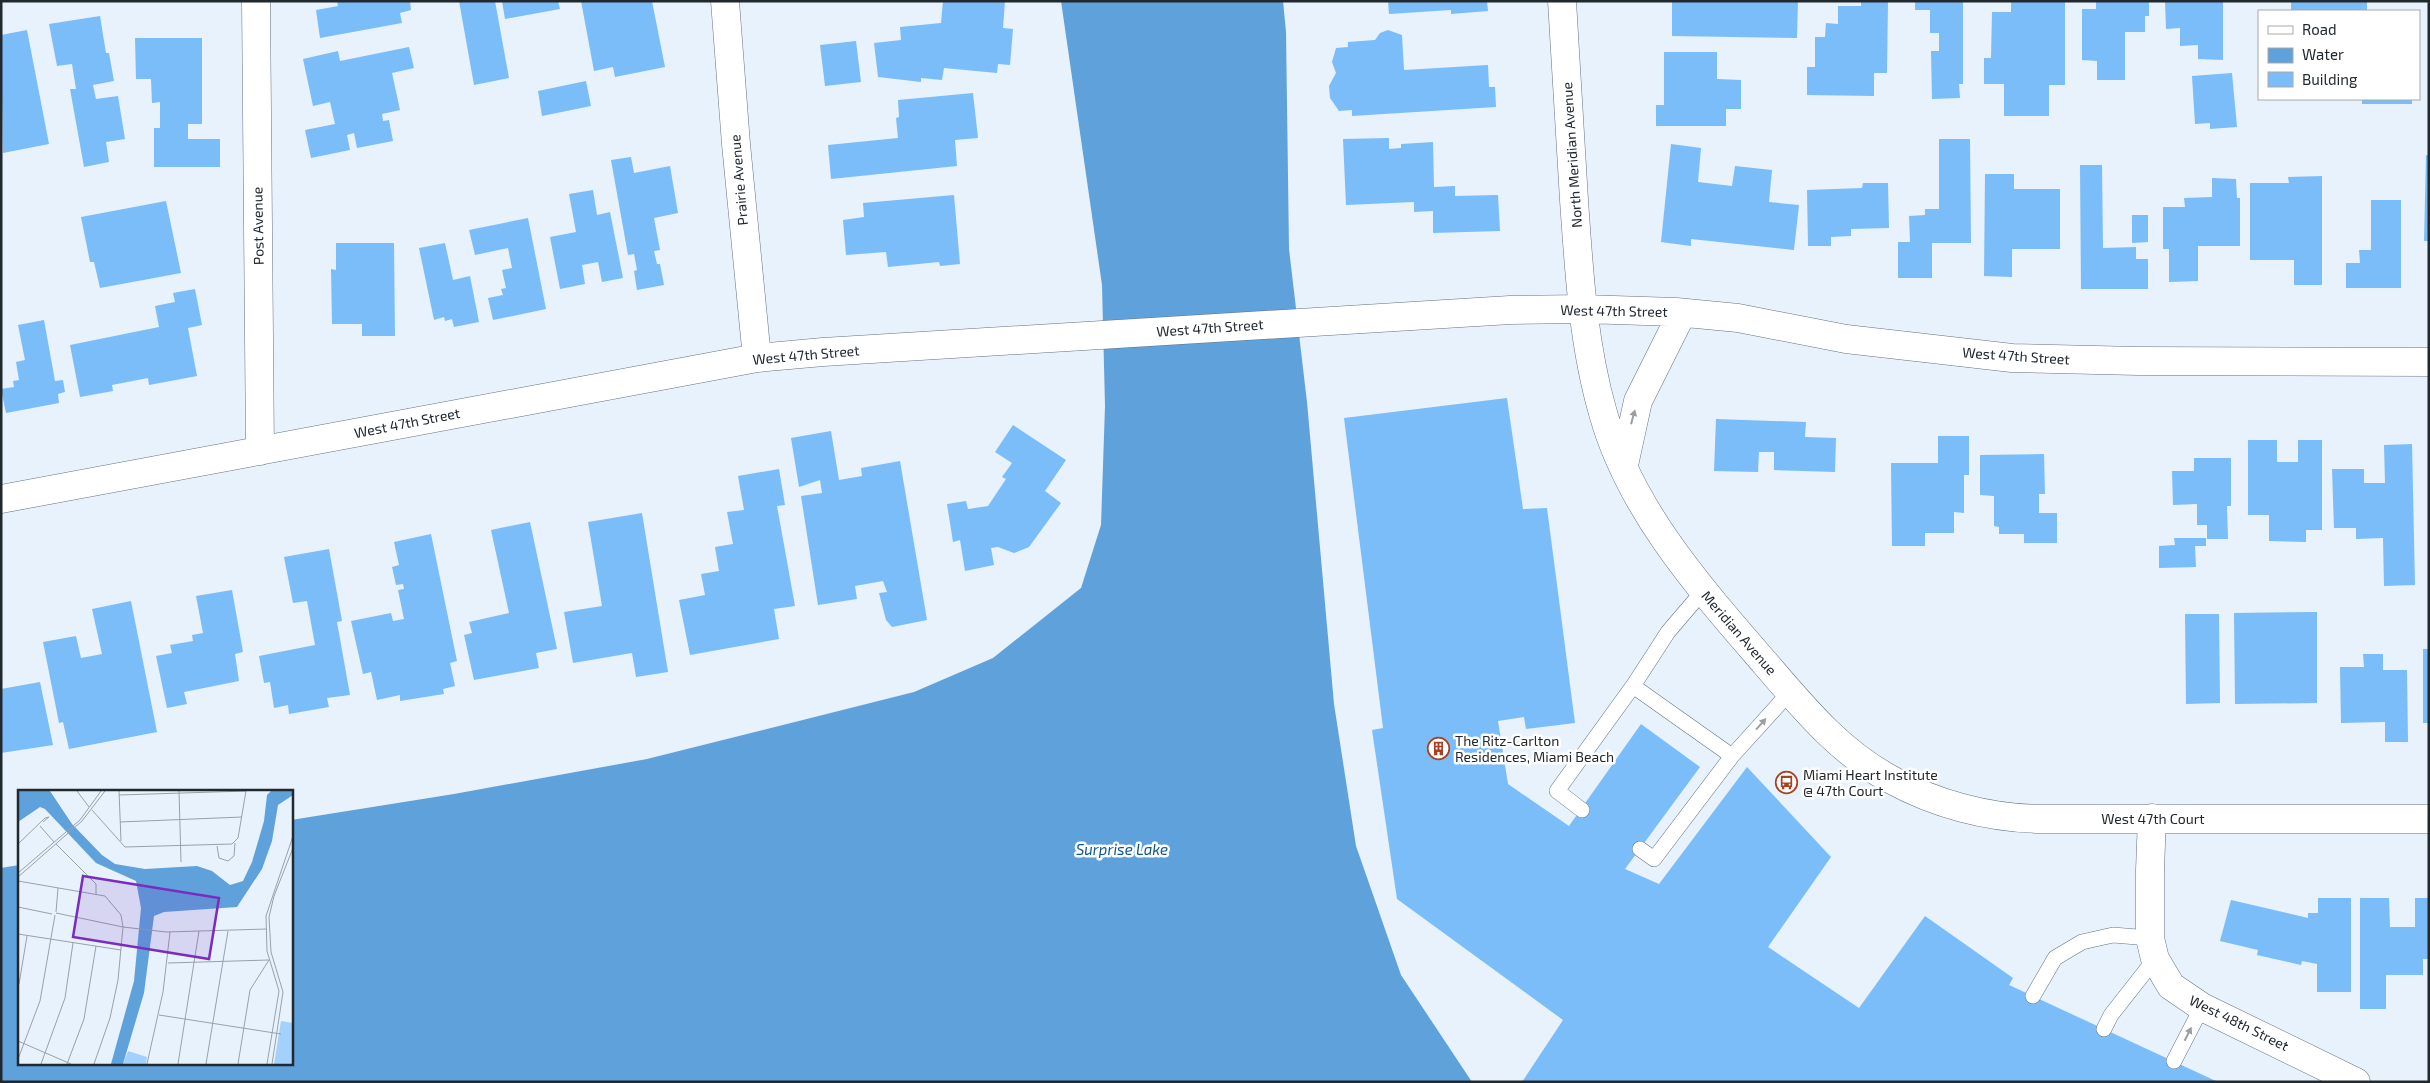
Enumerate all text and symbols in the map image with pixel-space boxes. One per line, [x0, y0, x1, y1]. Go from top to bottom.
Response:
legend [2258, 10, 2420, 100]
text: Road [2302, 20, 2337, 38]
text: Water [2302, 45, 2344, 63]
text: Building [2302, 70, 2358, 88]
street label: North Meridian Avenue [1558, 82, 1585, 228]
street label: Prairie Avenue [726, 134, 751, 226]
street label: Post Avenue [248, 187, 267, 265]
street label: West 47th Street [1560, 301, 1668, 320]
street label: West 47th Street [1156, 315, 1264, 340]
street label: West 47th Street [752, 341, 860, 368]
street label: West 47th Street [1962, 343, 2070, 368]
street label: West 47th Street [353, 404, 461, 441]
one-way arrow [1629, 410, 1637, 425]
street label: Meridian Avenue [1698, 587, 1781, 678]
one-way arrow [1755, 717, 1766, 730]
place label: The Ritz-Carlton Residences, Miami Beach [1455, 732, 1614, 765]
building icon: The Ritz-Carlton Residences, Miami Beach [1427, 737, 1451, 761]
place label: Miami Heart Institute @ 47th Court [1803, 766, 1938, 799]
bus stop icon: Miami Heart Institute @ 47th Court [1775, 771, 1799, 795]
inset map [18, 790, 292, 1066]
street label: West 47th Court [2101, 810, 2205, 827]
water label: Surprise Lake [1076, 840, 1168, 858]
street label: West 48th Street [2187, 991, 2292, 1054]
one-way arrow [2184, 1027, 2192, 1041]

